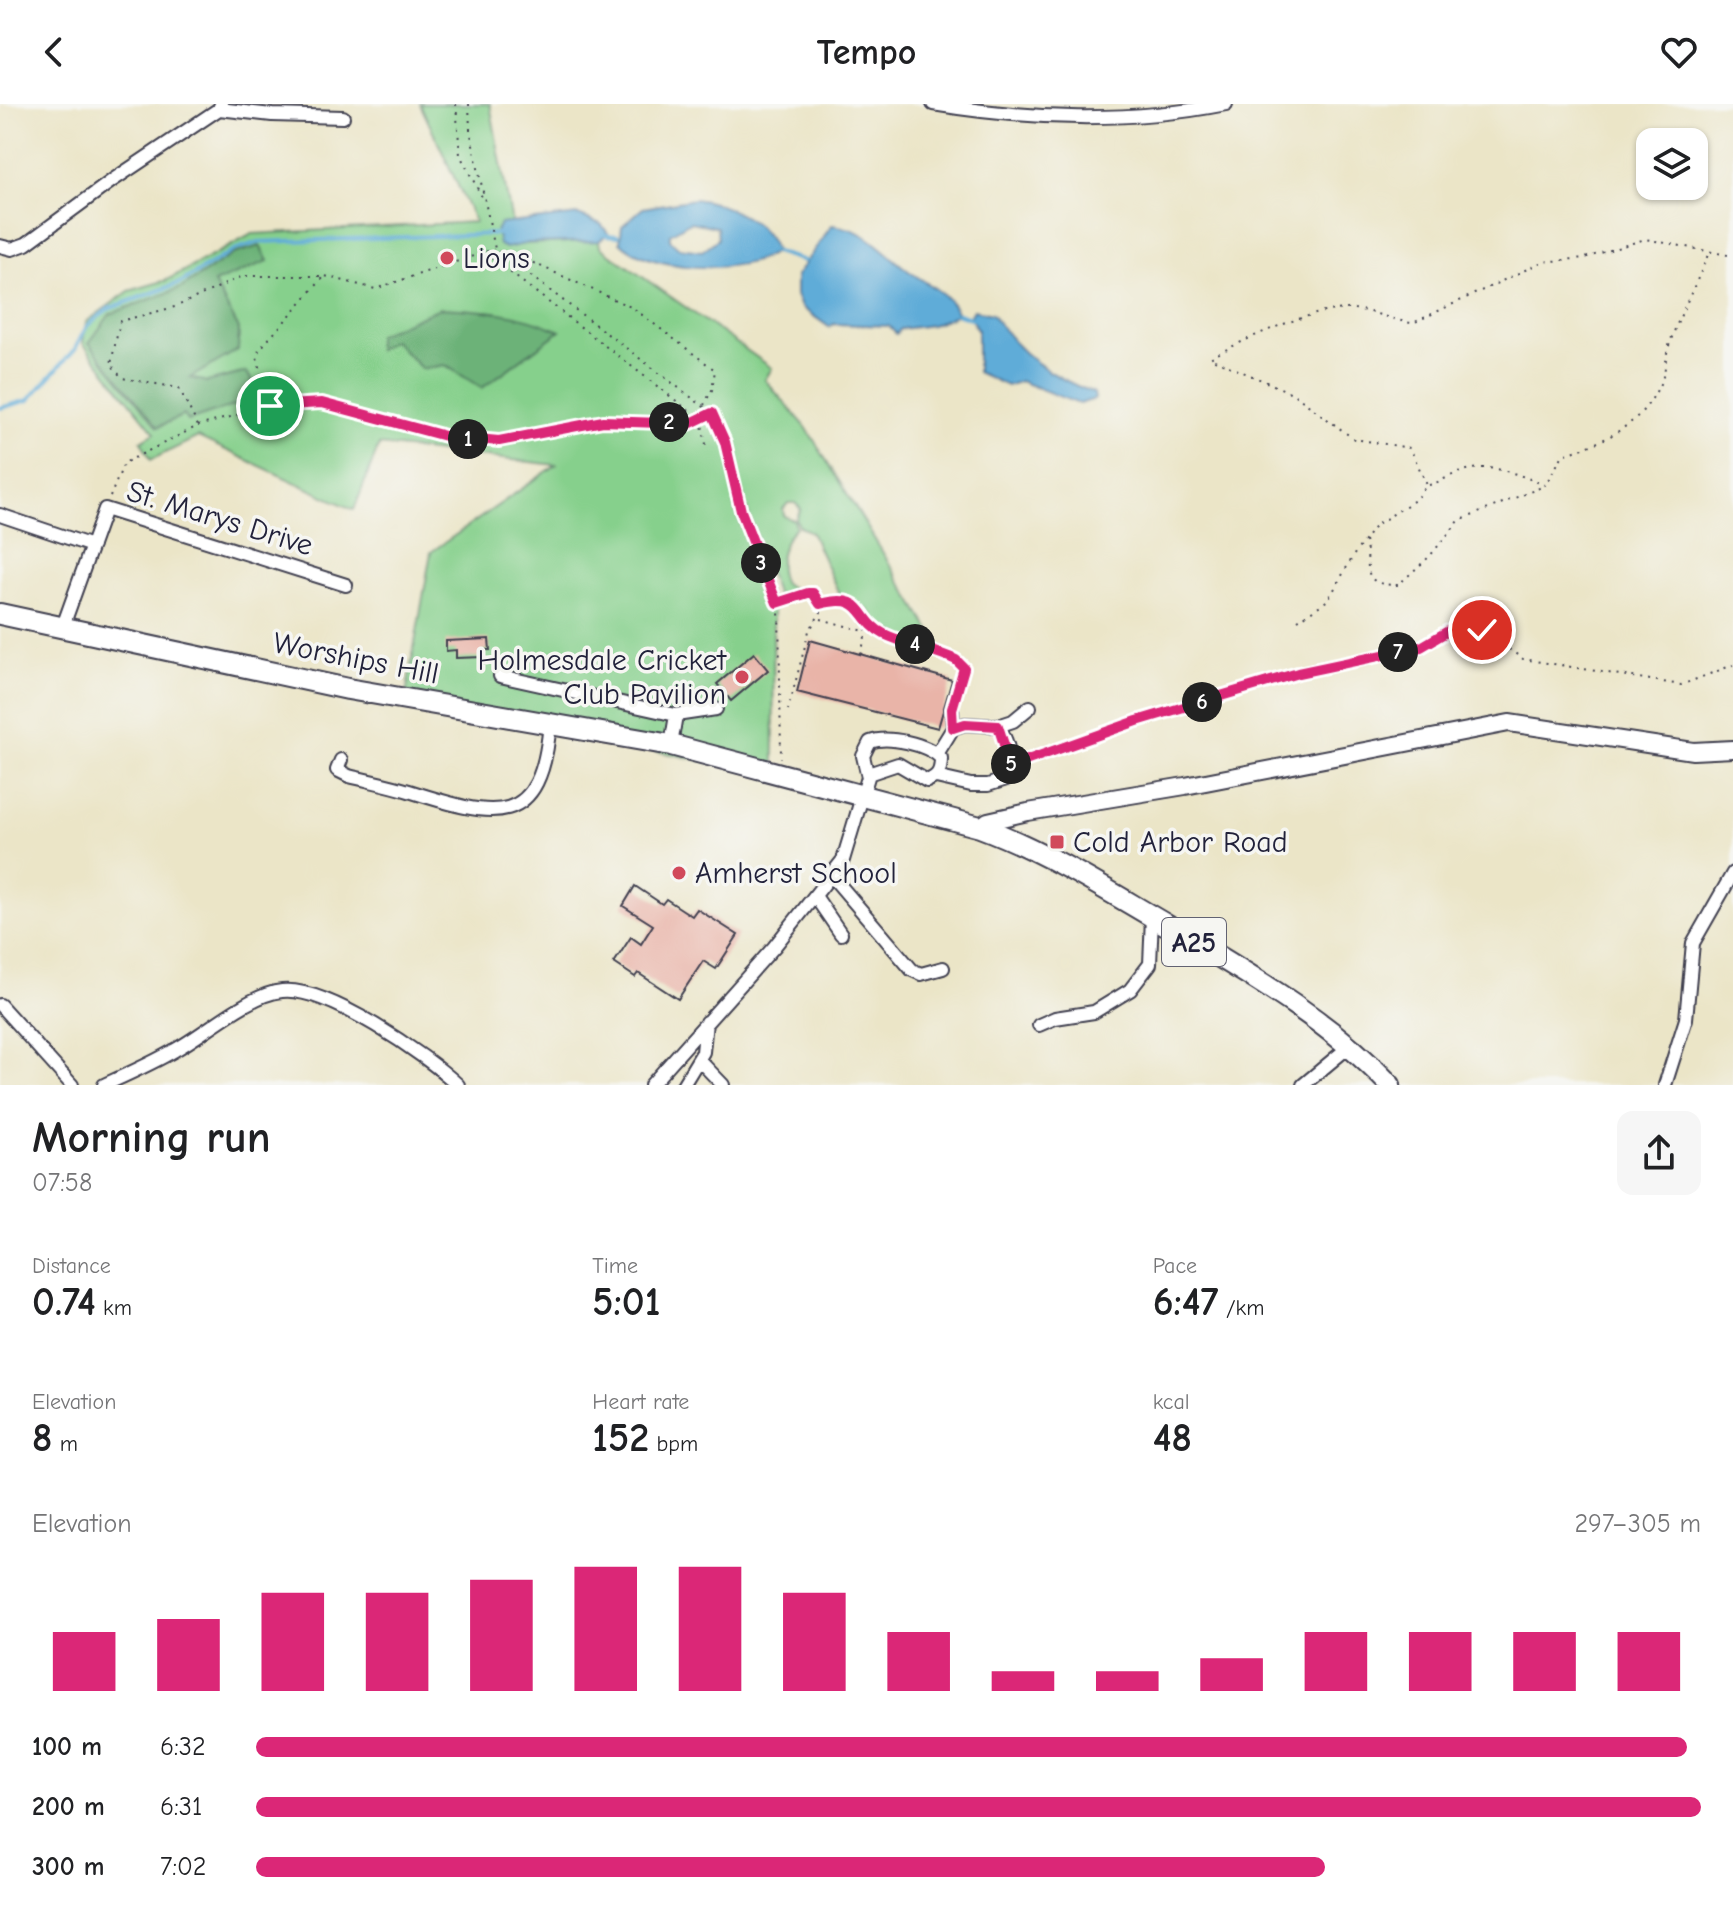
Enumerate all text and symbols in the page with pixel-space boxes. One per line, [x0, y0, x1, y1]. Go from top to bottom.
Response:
icon: back [32, 30, 76, 74]
icon: heart [1657, 30, 1701, 74]
text: Tempo [817, 32, 916, 73]
map controls [1636, 128, 1708, 200]
button: layers [1636, 128, 1708, 200]
place label: Lions [463, 241, 530, 276]
marker: Lions [438, 249, 456, 267]
pin [236, 372, 304, 440]
icon: arrive [248, 384, 292, 428]
pin: 2 [649, 402, 689, 442]
text: 2 [664, 409, 674, 435]
pin: 1 [448, 419, 488, 459]
text: 1 [464, 426, 472, 452]
street label: St. Marys Drive [123, 474, 317, 563]
pin: 3 [741, 543, 781, 583]
text: 3 [756, 550, 766, 576]
pin [1448, 596, 1516, 664]
icon: check [1460, 608, 1504, 652]
pin: 4 [895, 624, 935, 664]
street label: Worships Hill [270, 625, 442, 692]
text: 4 [910, 631, 920, 657]
pin: 7 [1378, 632, 1418, 672]
text: 7 [1393, 639, 1403, 665]
place label: Holmesdale Cricket Club Pavilion [478, 643, 727, 712]
marker: Holmesdale Cricket Club Pavilion [733, 668, 751, 686]
pin: 6 [1182, 682, 1222, 722]
text: 6 [1196, 689, 1208, 715]
pin: 5 [991, 744, 1031, 784]
text: 5 [1005, 751, 1017, 777]
place label: Cold Arbor Road [1073, 825, 1288, 860]
marker: Cold Arbor Road [1048, 833, 1066, 851]
place label: Amherst School [695, 856, 897, 891]
marker: Amherst School [670, 864, 688, 882]
road number: A25 [1162, 918, 1226, 966]
button: share [1617, 1111, 1701, 1195]
text: Morning run [32, 1112, 271, 1163]
text: 07:58 [32, 1168, 92, 1198]
text: Distance [32, 1253, 111, 1279]
text: Time [592, 1253, 638, 1279]
text: Pace [1153, 1253, 1197, 1279]
text: 0.74 [32, 1279, 96, 1325]
text: 5:01 [592, 1279, 660, 1325]
text: 6:47 [1153, 1279, 1219, 1325]
text: km [96, 1295, 132, 1321]
text: /km [1219, 1295, 1264, 1321]
text: Elevation [32, 1389, 116, 1415]
text: Heart rate [592, 1389, 689, 1415]
text: kcal [1153, 1389, 1190, 1415]
text: 8 [32, 1415, 52, 1461]
text: 152 [592, 1415, 649, 1461]
text: 48 [1153, 1415, 1192, 1461]
text: m [52, 1431, 78, 1457]
text: bpm [649, 1431, 698, 1457]
text: Elevation [32, 1509, 132, 1539]
text: 297–305 m [1575, 1509, 1701, 1539]
text: 100 m [32, 1732, 102, 1762]
text: 6:32 [160, 1732, 206, 1762]
text: 200 m [32, 1792, 105, 1822]
text: 6:31 [160, 1792, 202, 1822]
text: 300 m [32, 1852, 105, 1882]
text: 7:02 [160, 1852, 206, 1882]

